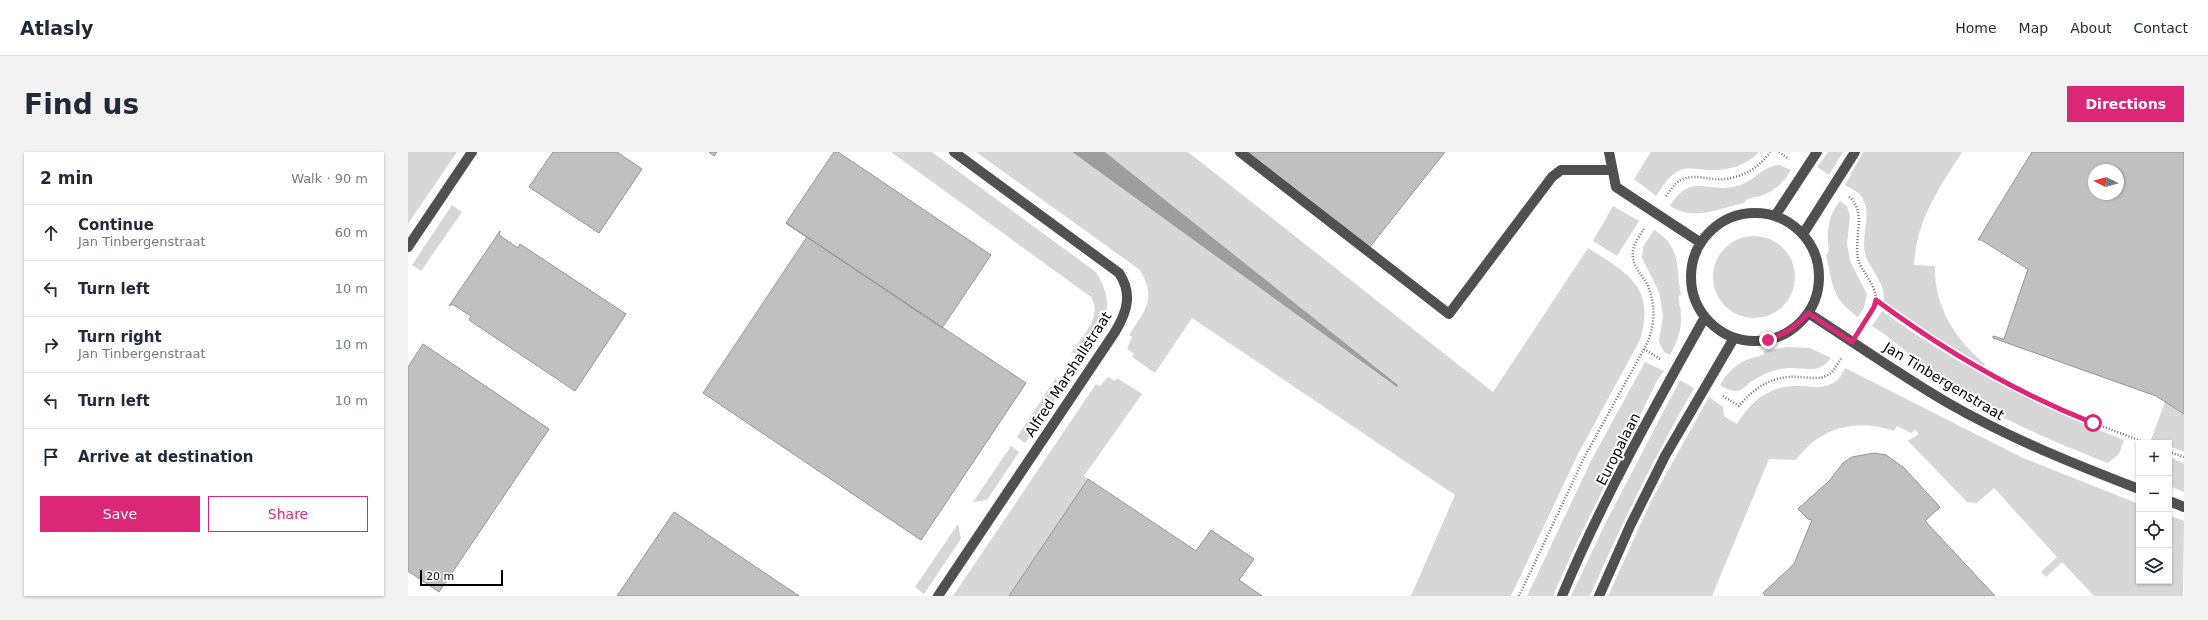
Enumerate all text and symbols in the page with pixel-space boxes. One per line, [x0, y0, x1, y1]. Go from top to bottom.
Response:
text: Atlasly [20, 17, 93, 39]
text: Home [1955, 20, 1997, 36]
text: Map [2019, 20, 2048, 36]
text: About [2070, 20, 2112, 36]
text: Contact [2134, 20, 2188, 36]
button: Directions [2067, 86, 2184, 122]
text: Find us [24, 88, 139, 121]
north arrow [2088, 164, 2124, 200]
text: 2 min [40, 168, 93, 188]
text: Walk · 90 m [291, 171, 368, 186]
text: Continue [78, 216, 154, 234]
icon: ahead [40, 222, 62, 244]
text: 60 m [335, 225, 368, 240]
text: Jan Tinbergenstraat [78, 234, 206, 249]
icon: left [40, 278, 62, 300]
text: Turn left [78, 280, 150, 298]
text: 10 m [335, 281, 368, 296]
street label: Alfred Marshallstraat [1022, 308, 1115, 440]
text: Turn right [78, 328, 162, 346]
route end [1759, 331, 1777, 349]
icon: right [40, 334, 62, 356]
text: 10 m [335, 337, 368, 352]
street label: Jan Tinbergenstraat [1880, 338, 2007, 424]
text: Jan Tinbergenstraat [78, 346, 206, 361]
icon: left [40, 390, 62, 412]
text: Turn left [78, 392, 150, 410]
text: 10 m [335, 393, 368, 408]
street label: Europalaan [1593, 410, 1643, 488]
route start [2084, 414, 2102, 432]
map controls [2136, 440, 2172, 584]
button: + [2136, 440, 2172, 476]
icon: arrive [40, 446, 62, 468]
text: Arrive at destination [78, 448, 253, 466]
button: − [2136, 476, 2172, 512]
button: Save [40, 496, 200, 532]
button: Share [208, 496, 368, 532]
button: locate [2136, 512, 2172, 548]
button: layers [2136, 548, 2172, 584]
scale bar [420, 568, 503, 587]
text: 20 m [426, 570, 454, 583]

